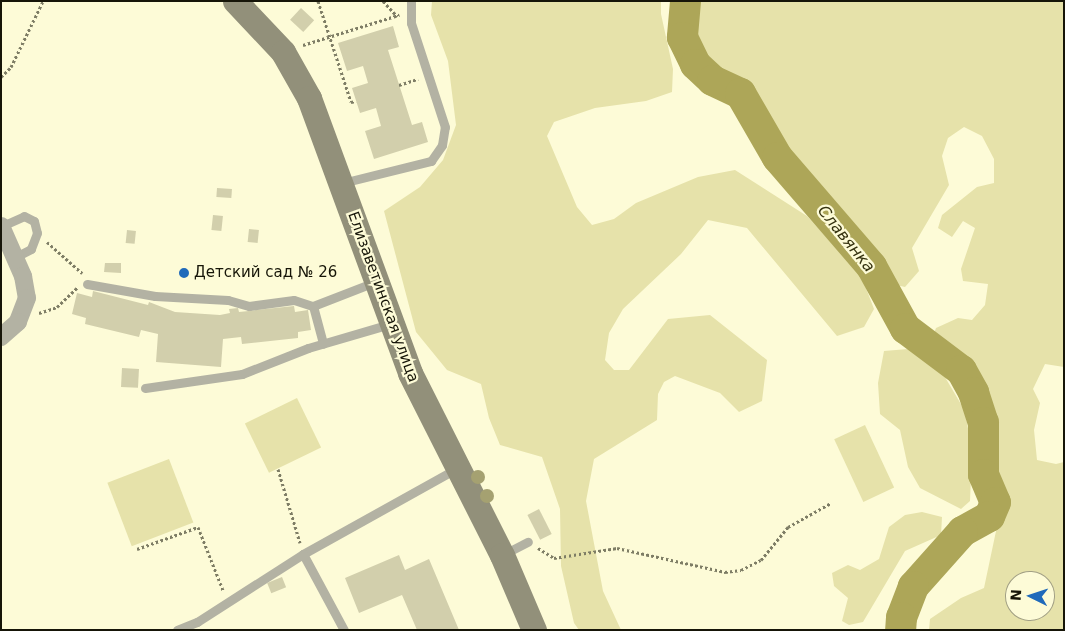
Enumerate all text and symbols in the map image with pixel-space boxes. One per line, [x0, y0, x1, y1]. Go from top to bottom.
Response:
water label: Славянка [813, 202, 879, 276]
street label: Елизаветинская улица [344, 209, 422, 385]
place label: Детский сад № 26 [194, 264, 337, 282]
marker: Детский сад № 26 [178, 267, 190, 279]
north arrow [1005, 571, 1055, 621]
text: N [1008, 589, 1024, 601]

